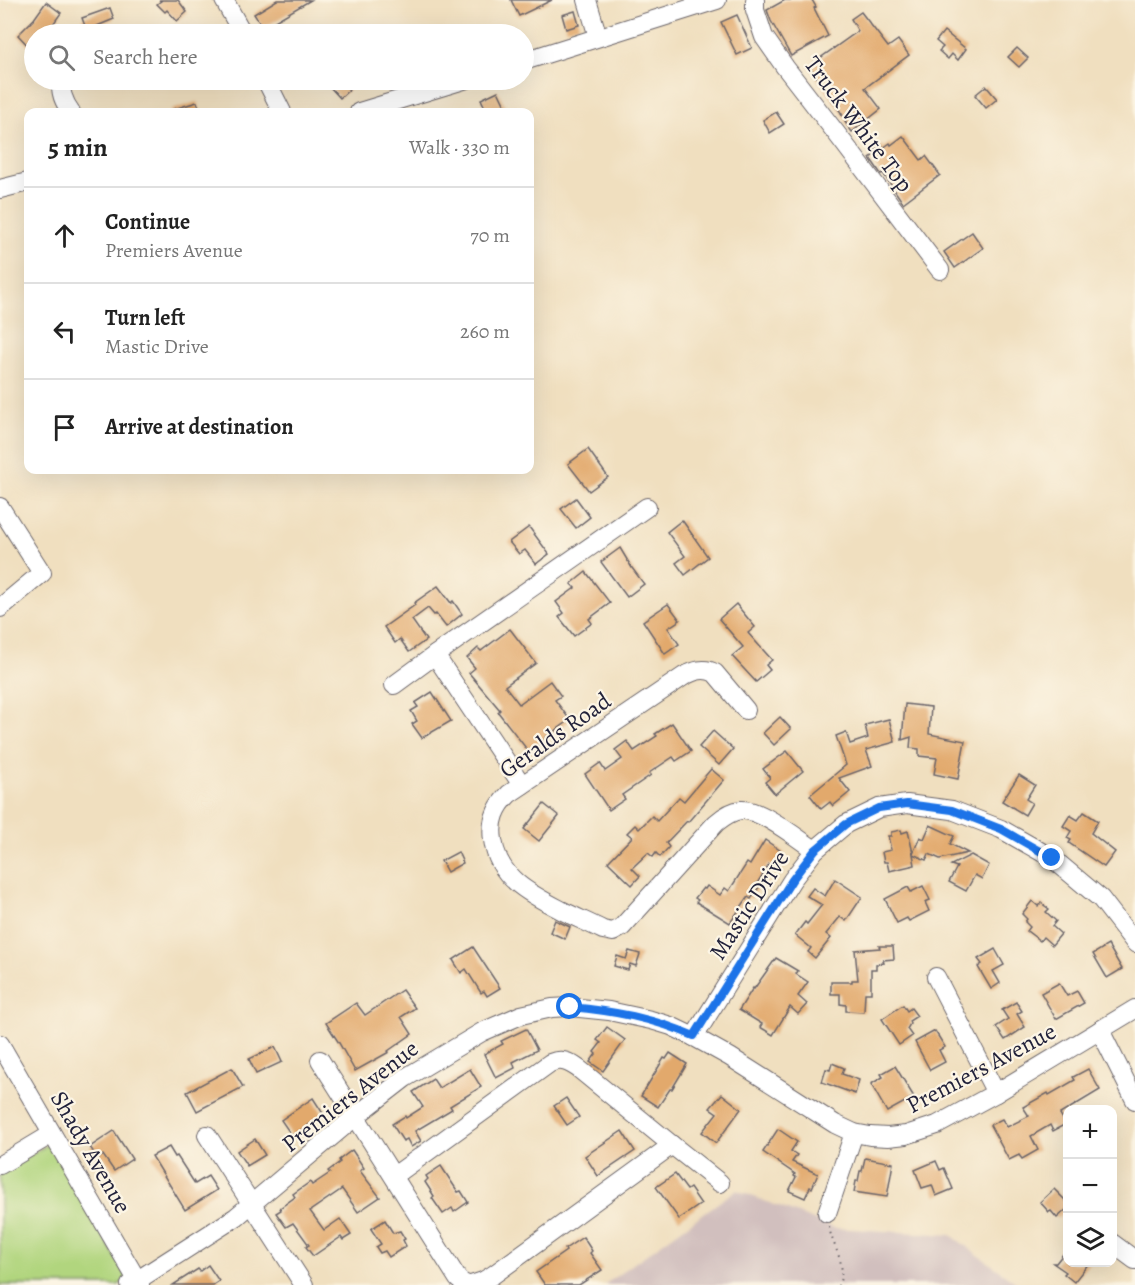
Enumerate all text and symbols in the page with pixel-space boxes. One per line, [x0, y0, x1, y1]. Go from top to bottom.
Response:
search box [24, 24, 534, 90]
icon: search [45, 41, 78, 74]
text: Search here [93, 42, 198, 72]
street label: Truck White Top [797, 49, 921, 199]
text: 5 min [48, 130, 108, 165]
text: Walk · 330 m [409, 134, 510, 161]
text: Continue [105, 207, 190, 237]
icon: ahead [48, 219, 81, 252]
text: 70 m [470, 222, 510, 249]
text: Premiers Avenue [105, 237, 243, 264]
text: Turn left [105, 303, 185, 333]
icon: left [48, 315, 81, 348]
text: 260 m [460, 318, 510, 345]
text: Mastic Drive [105, 333, 209, 360]
icon: arrive [48, 411, 81, 444]
text: Arrive at destination [105, 412, 294, 442]
street label: Geralds Road [493, 685, 617, 785]
street label: Mastic Drive [702, 844, 796, 966]
route end [1038, 844, 1064, 870]
route start [556, 993, 582, 1019]
street label: Premiers Avenue [901, 1015, 1061, 1121]
street label: Premiers Avenue [275, 1033, 425, 1159]
street label: Shady Avenue [43, 1085, 139, 1219]
map controls [1063, 1105, 1117, 1267]
button: + [1063, 1105, 1117, 1159]
button: − [1063, 1159, 1117, 1213]
button: layers [1063, 1213, 1117, 1267]

